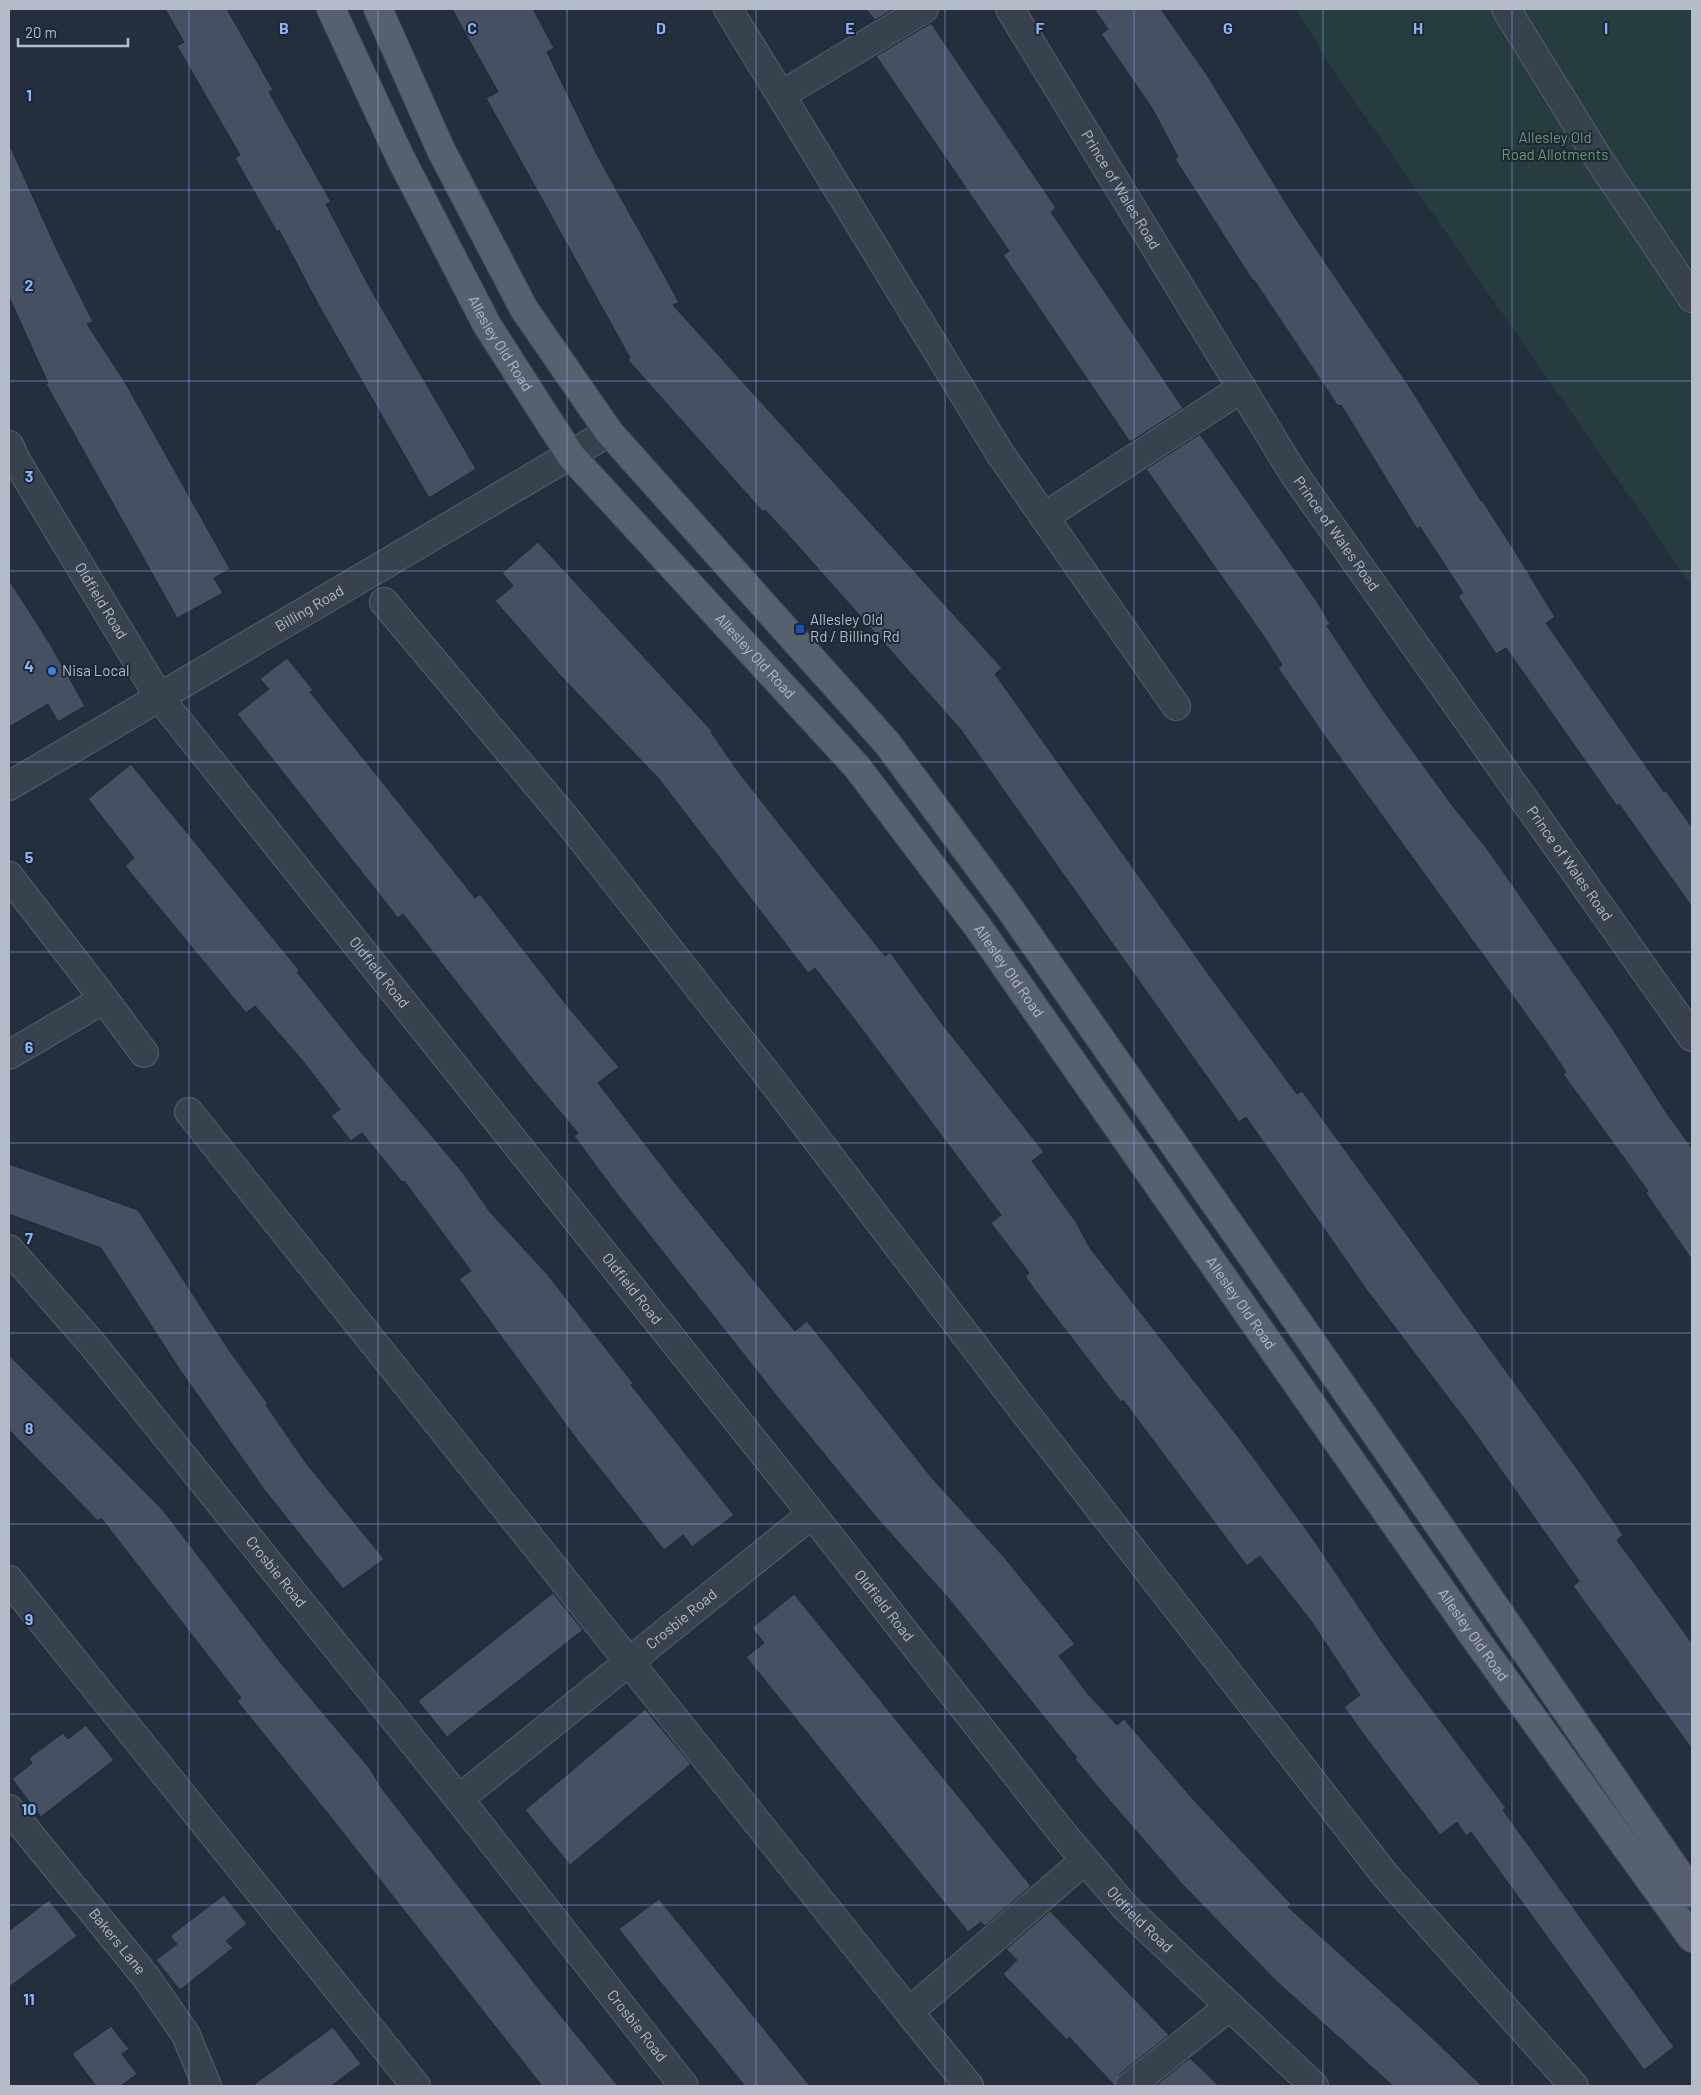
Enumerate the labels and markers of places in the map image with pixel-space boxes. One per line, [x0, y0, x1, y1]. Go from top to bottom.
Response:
place label: Allesley Old Rd / Billing Rd [810, 610, 900, 645]
marker: Allesley Old Rd / Billing Rd [794, 623, 806, 635]
place label: Nisa Local [62, 661, 129, 679]
marker: Nisa Local [46, 665, 58, 677]

